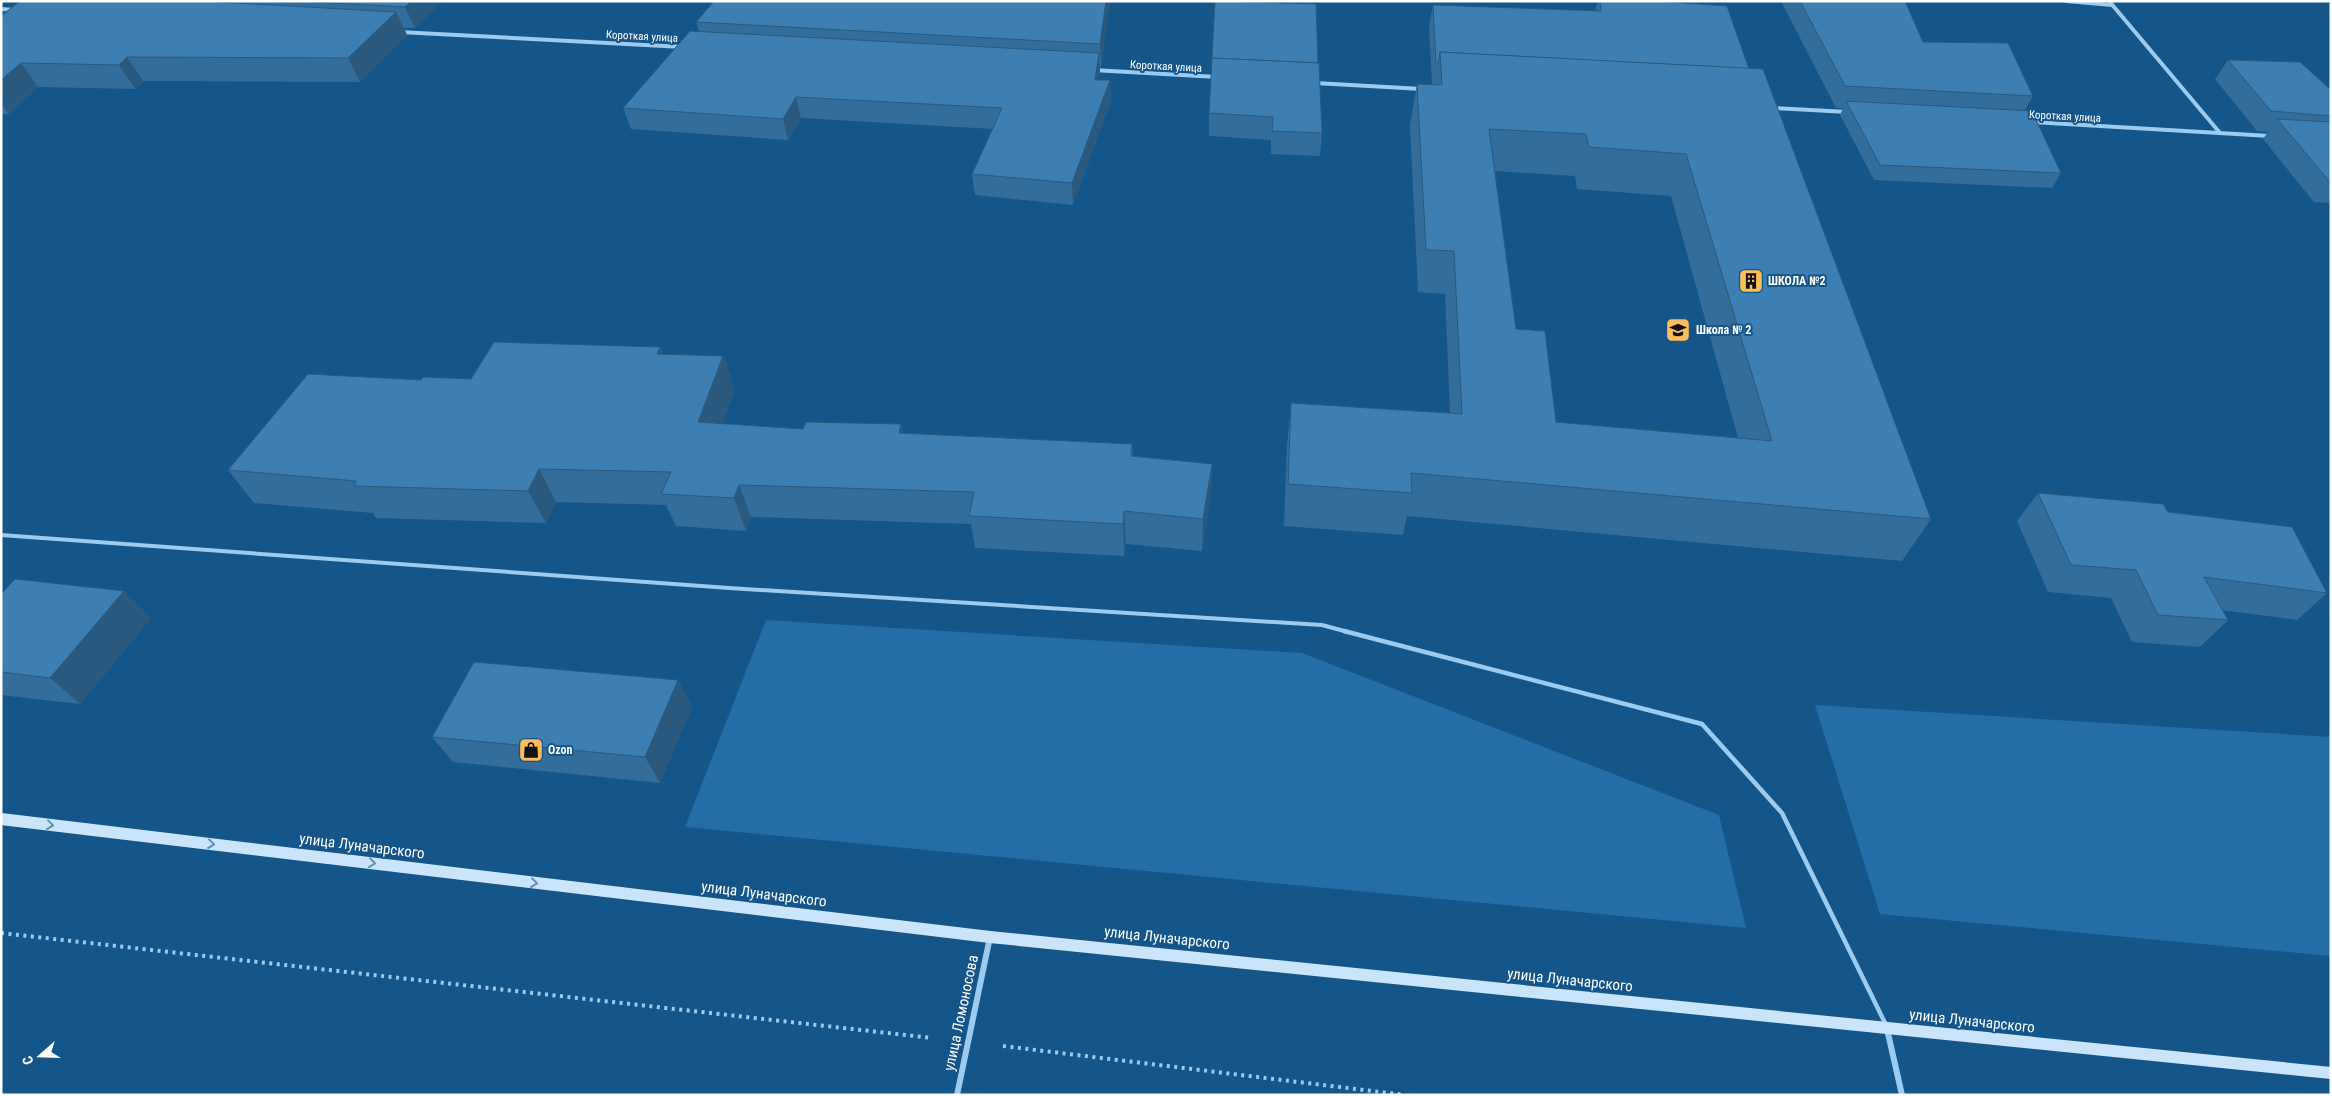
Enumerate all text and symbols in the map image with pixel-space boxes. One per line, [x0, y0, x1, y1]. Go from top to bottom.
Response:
street label: Короткая улица [606, 28, 678, 45]
street label: Короткая улица [1130, 58, 1202, 75]
street label: Короткая улица [2029, 108, 2101, 125]
building icon: ШКОЛА №2 [1738, 268, 1764, 294]
place label: ШКОЛА №2 [1768, 274, 1826, 288]
school or university icon: Школа № 2 [1665, 317, 1691, 343]
place label: Школа № 2 [1696, 323, 1751, 337]
shop icon: Ozon [518, 737, 544, 763]
place label: Ozon [548, 743, 573, 757]
one-way arrow [46, 819, 54, 830]
street label: улица Луначарского [298, 829, 426, 863]
one-way arrow [207, 838, 215, 849]
one-way arrow [369, 857, 377, 868]
one-way arrow [530, 877, 538, 888]
street label: улица Луначарского [700, 877, 828, 911]
street label: улица Луначарского [1103, 922, 1231, 954]
street label: улица Ломоносова [940, 953, 982, 1073]
street label: улица Луначарского [1506, 964, 1634, 996]
street label: улица Луначарского [1908, 1005, 2036, 1037]
north arrow [15, 1031, 65, 1081]
text: С [19, 1054, 37, 1067]

